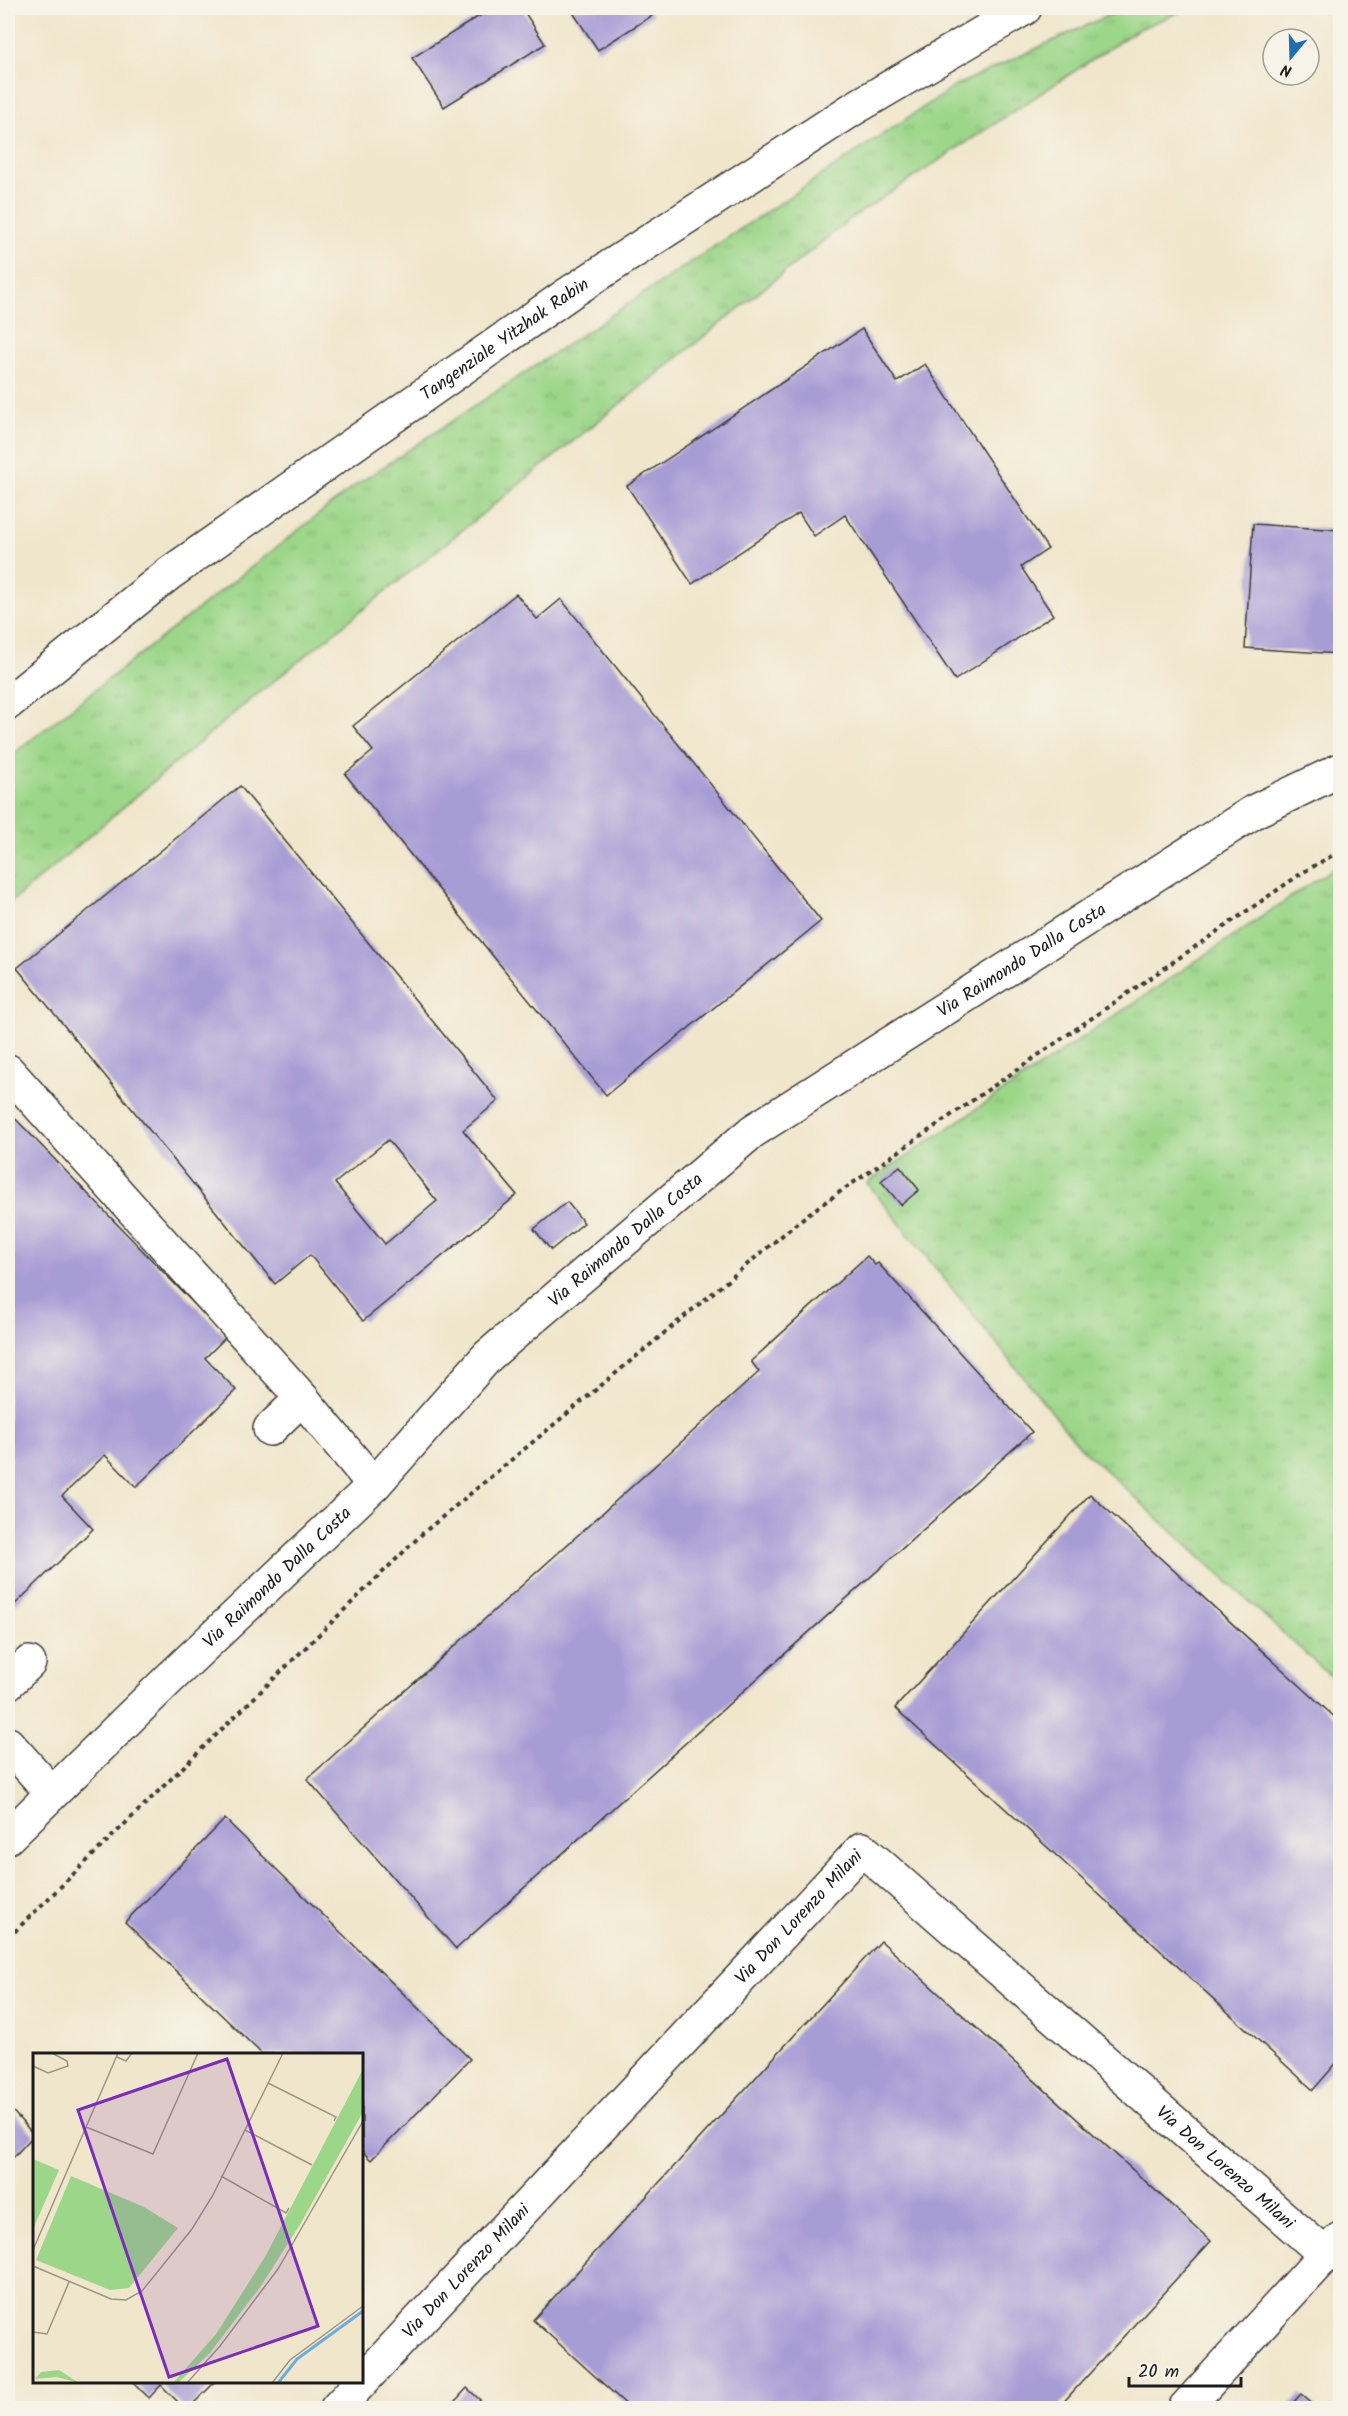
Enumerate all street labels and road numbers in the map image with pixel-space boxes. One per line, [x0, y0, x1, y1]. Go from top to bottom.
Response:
street label: Tangenziale Yitzhak Rabin [415, 271, 595, 409]
street label: Via Raimondo Dalla Costa [932, 896, 1113, 1026]
street label: Via Raimondo Dalla Costa [542, 1166, 710, 1315]
street label: Via Raimondo Dalla Costa [197, 1500, 359, 1656]
street label: Via Don Lorenzo Milani [729, 1843, 871, 1992]
street label: Via Don Lorenzo Milani [1149, 2099, 1301, 2238]
street label: Via Don Lorenzo Milani [396, 2197, 538, 2346]

